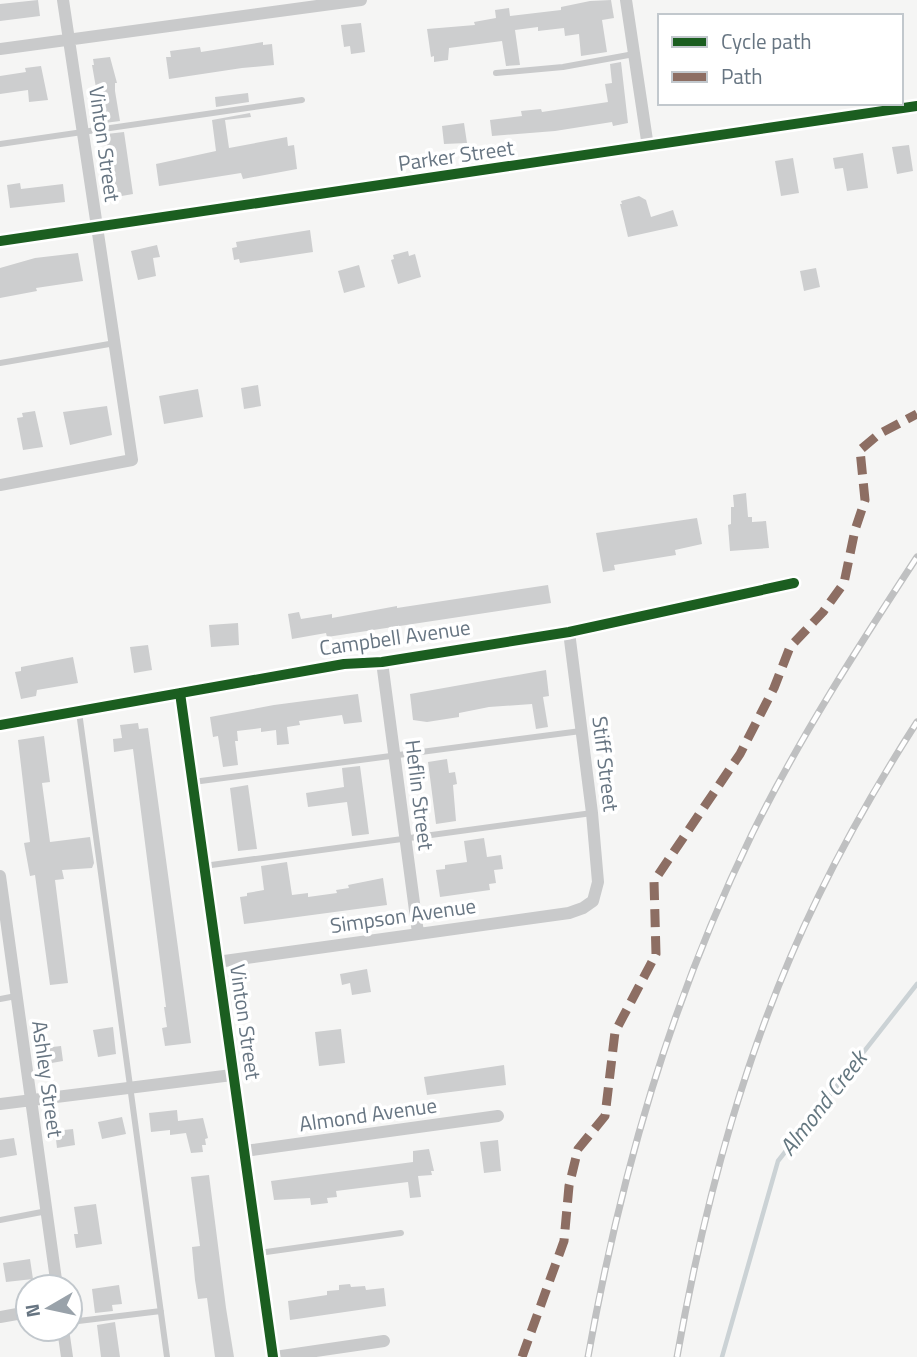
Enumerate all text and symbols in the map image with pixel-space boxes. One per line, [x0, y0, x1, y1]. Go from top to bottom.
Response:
legend [658, 14, 903, 105]
text: Cycle path [721, 25, 812, 57]
text: Path [721, 60, 763, 92]
street label: Vinton Street [81, 84, 129, 204]
street label: Parker Street [396, 131, 516, 179]
street label: Campbell Avenue [317, 611, 472, 663]
street label: Stiff Street [584, 714, 628, 814]
street label: Heflin Street [397, 738, 443, 853]
street label: Simpson Avenue [328, 889, 478, 941]
street label: Vinton Street [222, 962, 270, 1082]
street label: Ashley Street [24, 1018, 72, 1140]
water label: Almond Creek [770, 1041, 877, 1163]
street label: Almond Avenue [297, 1089, 439, 1140]
north arrow [14, 1273, 84, 1343]
text: N [16, 1302, 47, 1320]

